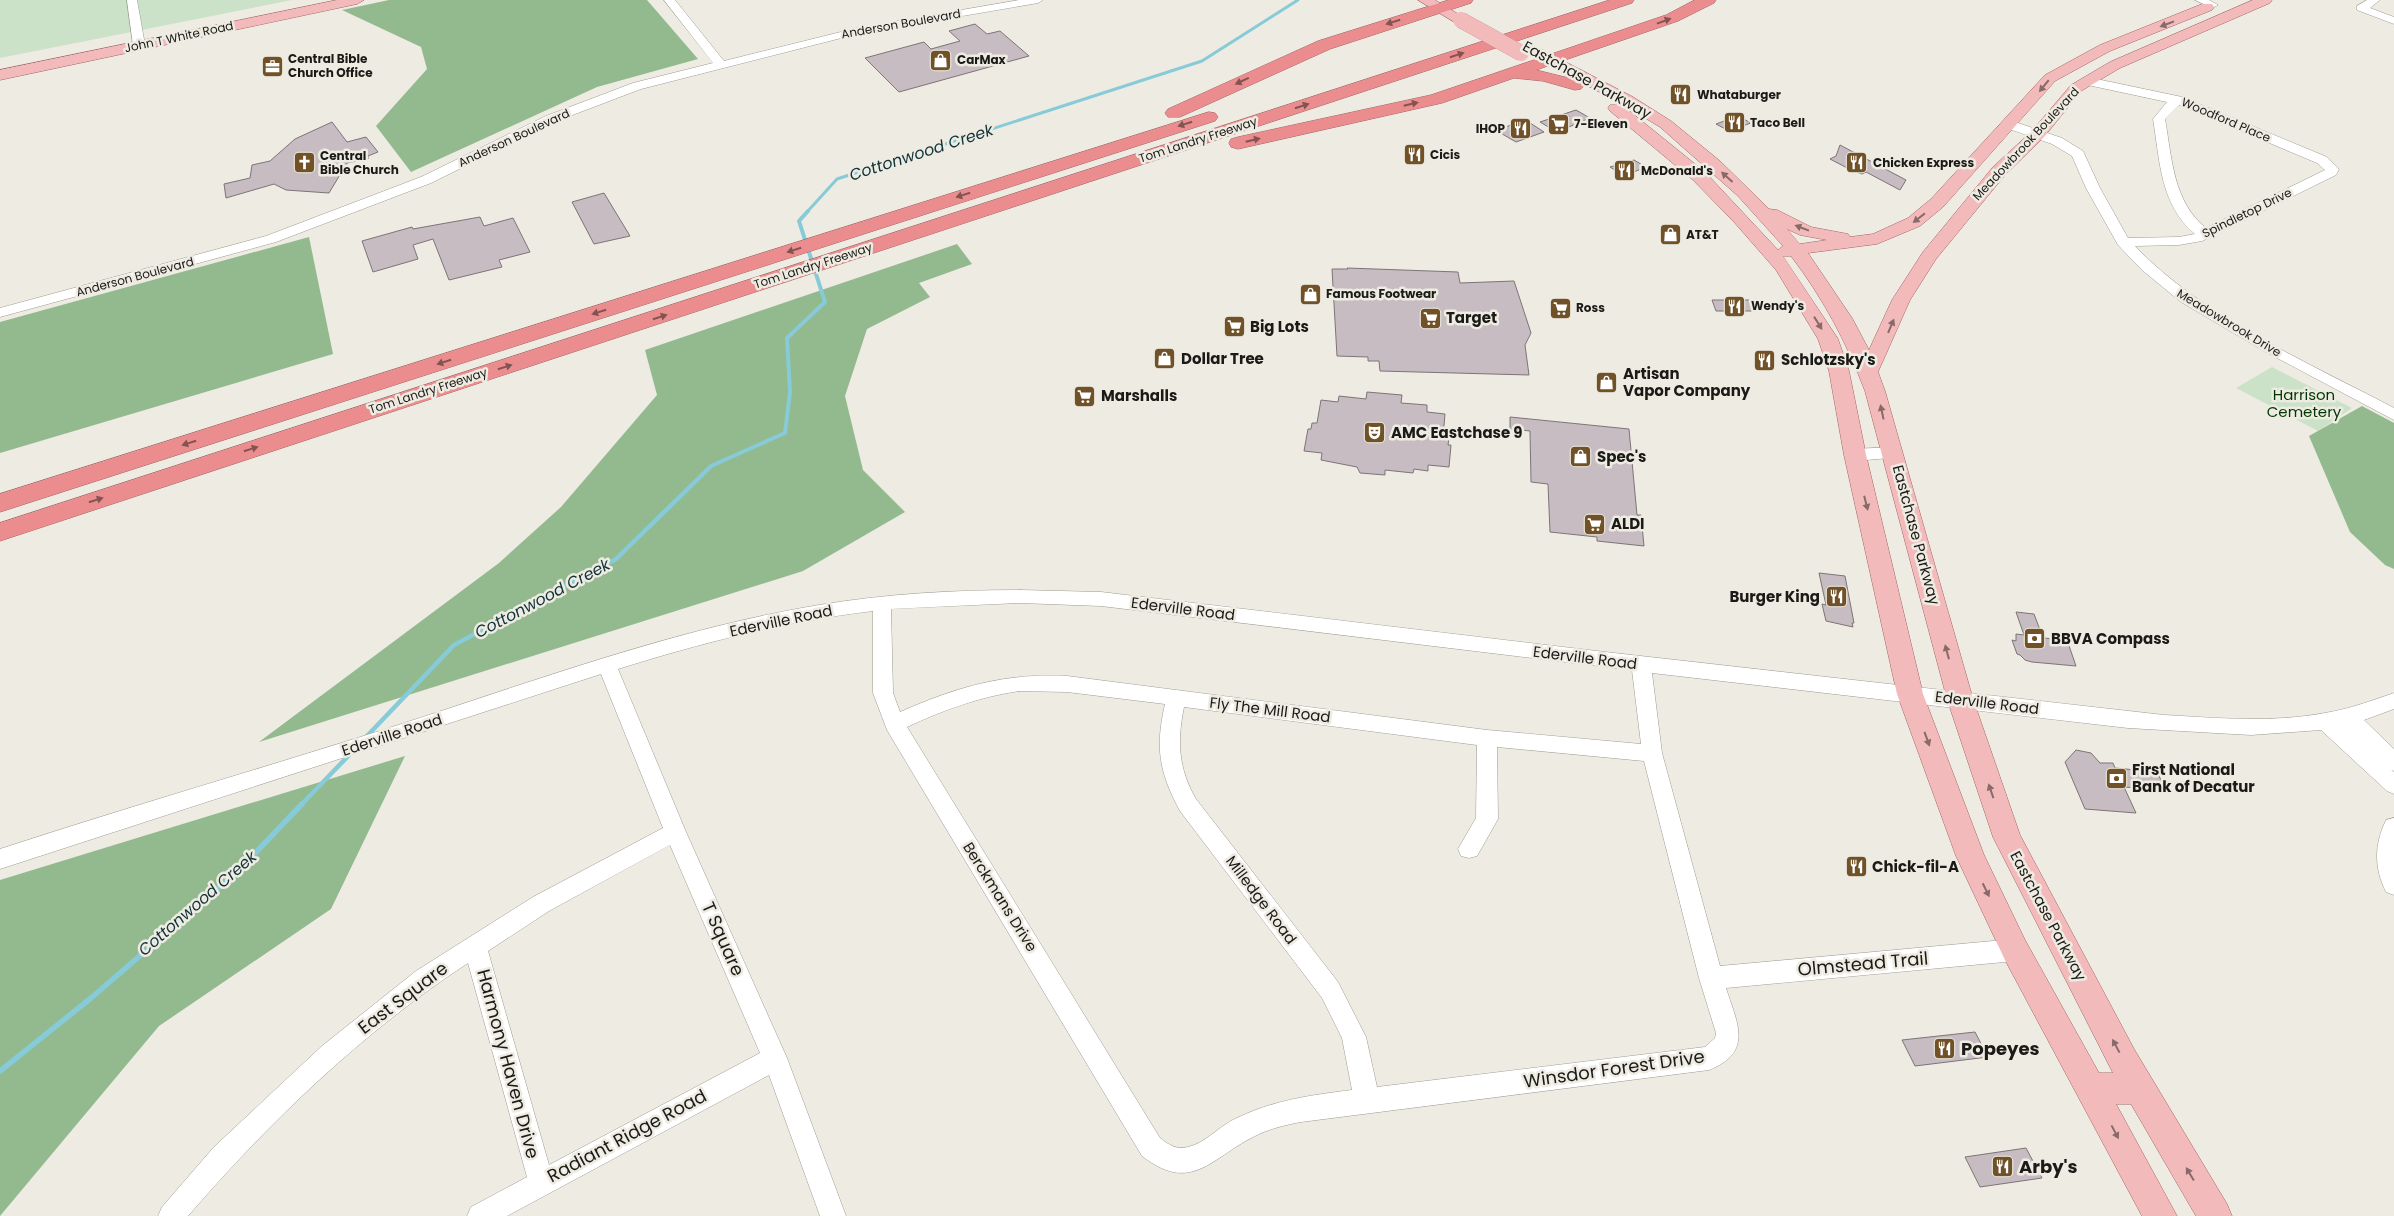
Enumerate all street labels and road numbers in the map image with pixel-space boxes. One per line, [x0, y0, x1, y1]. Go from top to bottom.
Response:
street label: Anderson Boulevard [840, 5, 962, 42]
street label: John T White Road [123, 17, 235, 56]
street label: Eastchase Parkway [1519, 35, 1656, 124]
street label: Meadowbrook Boulevard [1968, 83, 2083, 204]
street label: Woodford Place [2179, 93, 2273, 146]
street label: Anderson Boulevard [455, 104, 572, 171]
street label: Tom Landry Freeway [1137, 112, 1259, 167]
street label: Spindletop Drive [2199, 183, 2294, 242]
street label: Tom Landry Freeway [752, 238, 874, 293]
street label: Anderson Boulevard [74, 253, 196, 300]
street label: Meadowbrook Drive [2174, 285, 2285, 360]
street label: Tom Landry Freeway [367, 363, 489, 418]
street label: Eastchase Parkway [1888, 463, 1945, 608]
street label: Ederville Road [1130, 592, 1236, 625]
street label: Ederville Road [728, 599, 834, 642]
street label: Ederville Road [1532, 641, 1638, 674]
street label: Ederville Road [1934, 686, 2040, 719]
street label: Fly The Mill Road [1208, 692, 1332, 727]
street label: Ederville Road [339, 708, 445, 761]
street label: Berckmans Drive [958, 838, 1043, 956]
street label: Eastchase Parkway [2005, 847, 2092, 985]
street label: Milledge Road [1221, 851, 1302, 948]
street label: T Square [696, 898, 751, 980]
street label: Olmstead Trail [1797, 945, 1929, 982]
street label: East Square [353, 956, 453, 1040]
street label: Harmony Haven Drive [471, 966, 546, 1161]
street label: Winsdor Forest Drive [1522, 1043, 1706, 1094]
street label: Radiant Ridge Road [543, 1083, 711, 1188]

